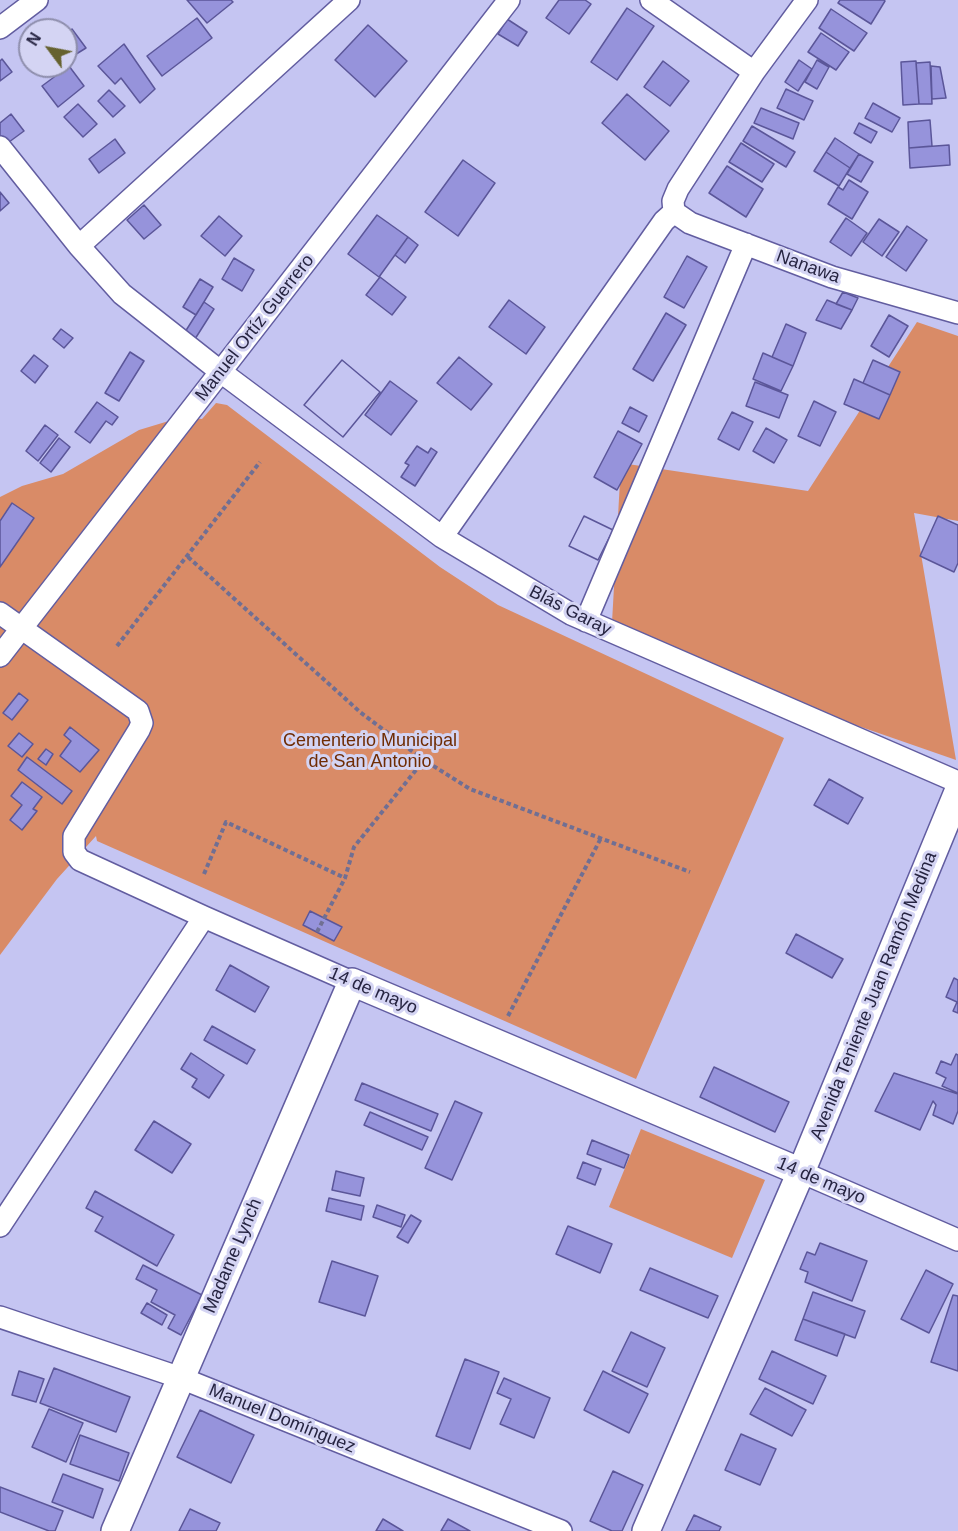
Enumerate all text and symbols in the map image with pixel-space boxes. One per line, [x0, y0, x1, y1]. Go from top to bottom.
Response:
north arrow [18, 18, 78, 78]
text: N [24, 30, 44, 49]
street label: Nanawa [773, 246, 843, 288]
street label: Manuel Ortíz Guerrero [191, 250, 319, 406]
street label: Blás Garay [525, 581, 615, 641]
park label: Cementerio Municipal de San Antonio [283, 730, 457, 772]
street label: Avenida Teniente Juan Ramón Medina [806, 849, 942, 1143]
street label: 14 de mayo [325, 963, 421, 1019]
street label: 14 de mayo [773, 1153, 869, 1209]
street label: Madame Lynch [199, 1195, 267, 1317]
street label: Manuel Domínguez [206, 1380, 358, 1458]

